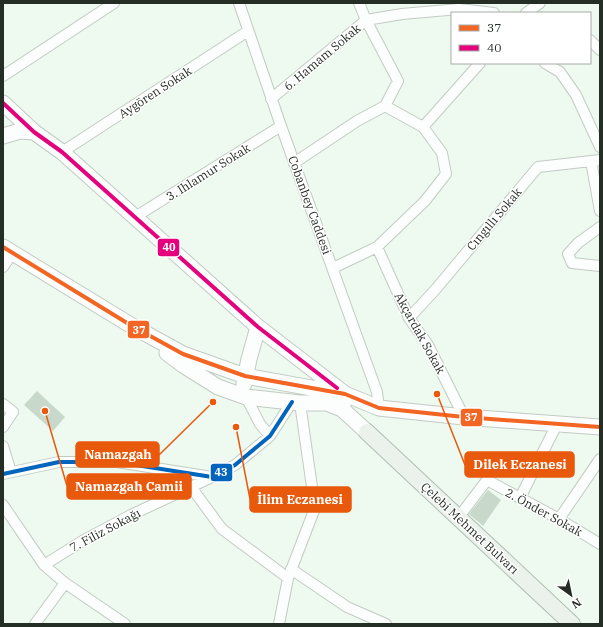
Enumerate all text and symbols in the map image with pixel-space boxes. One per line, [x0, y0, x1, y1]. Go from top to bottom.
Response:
legend [451, 12, 591, 64]
street label: 6. Hamam Sokak [280, 20, 364, 94]
text: 37 [487, 20, 501, 35]
text: 40 [487, 40, 501, 55]
street label: Aygören Sokak [116, 63, 194, 121]
street label: 3. Ihlamur Sokak [163, 140, 253, 204]
street label: Cobanbey Caddesi [285, 154, 335, 256]
street label: Cıngıllı Sokak [463, 184, 525, 254]
line badge: 40 [157, 238, 180, 257]
text: 40 [162, 240, 176, 254]
street label: Akçardak Sokak [391, 290, 449, 376]
line badge: 37 [127, 320, 150, 339]
text: 37 [132, 323, 146, 337]
line badge: 37 [460, 408, 483, 427]
text: 37 [464, 410, 478, 424]
callout: Namazgah [76, 442, 159, 467]
text: Namazgah [84, 446, 152, 463]
callout: Dilek Eczanesi [465, 452, 574, 477]
text: Dilek Eczanesi [473, 456, 567, 473]
line badge: 43 [210, 463, 233, 482]
text: 43 [214, 465, 228, 479]
callout: Namazgah Camii [67, 474, 191, 499]
text: Namazgah Camii [75, 478, 184, 495]
street label: Çelebi Mehmet Bulvarı [418, 479, 522, 577]
street label: 2. Önder Sokak [503, 485, 585, 539]
callout: İlim Eczanesi [250, 487, 351, 512]
text: İlim Eczanesi [257, 491, 343, 508]
street label: 7. Filiz Sokağı [67, 505, 143, 555]
north arrow [551, 575, 591, 615]
text: N [569, 595, 584, 612]

